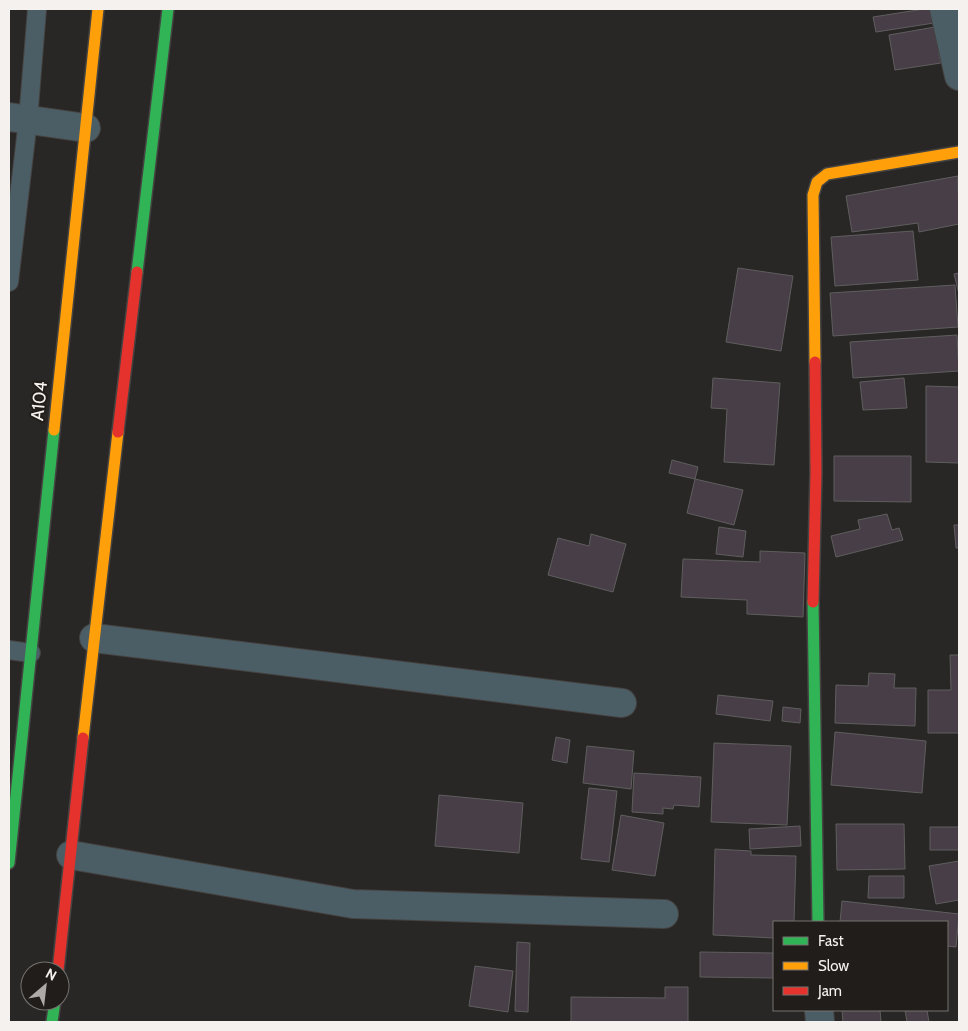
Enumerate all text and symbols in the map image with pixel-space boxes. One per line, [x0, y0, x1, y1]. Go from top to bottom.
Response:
street label: A104 [26, 380, 52, 422]
legend [773, 921, 948, 1011]
text: Fast [818, 932, 843, 950]
text: Slow [818, 957, 849, 975]
north arrow [20, 961, 70, 1011]
text: N [43, 964, 60, 985]
text: Jam [817, 982, 842, 1000]

